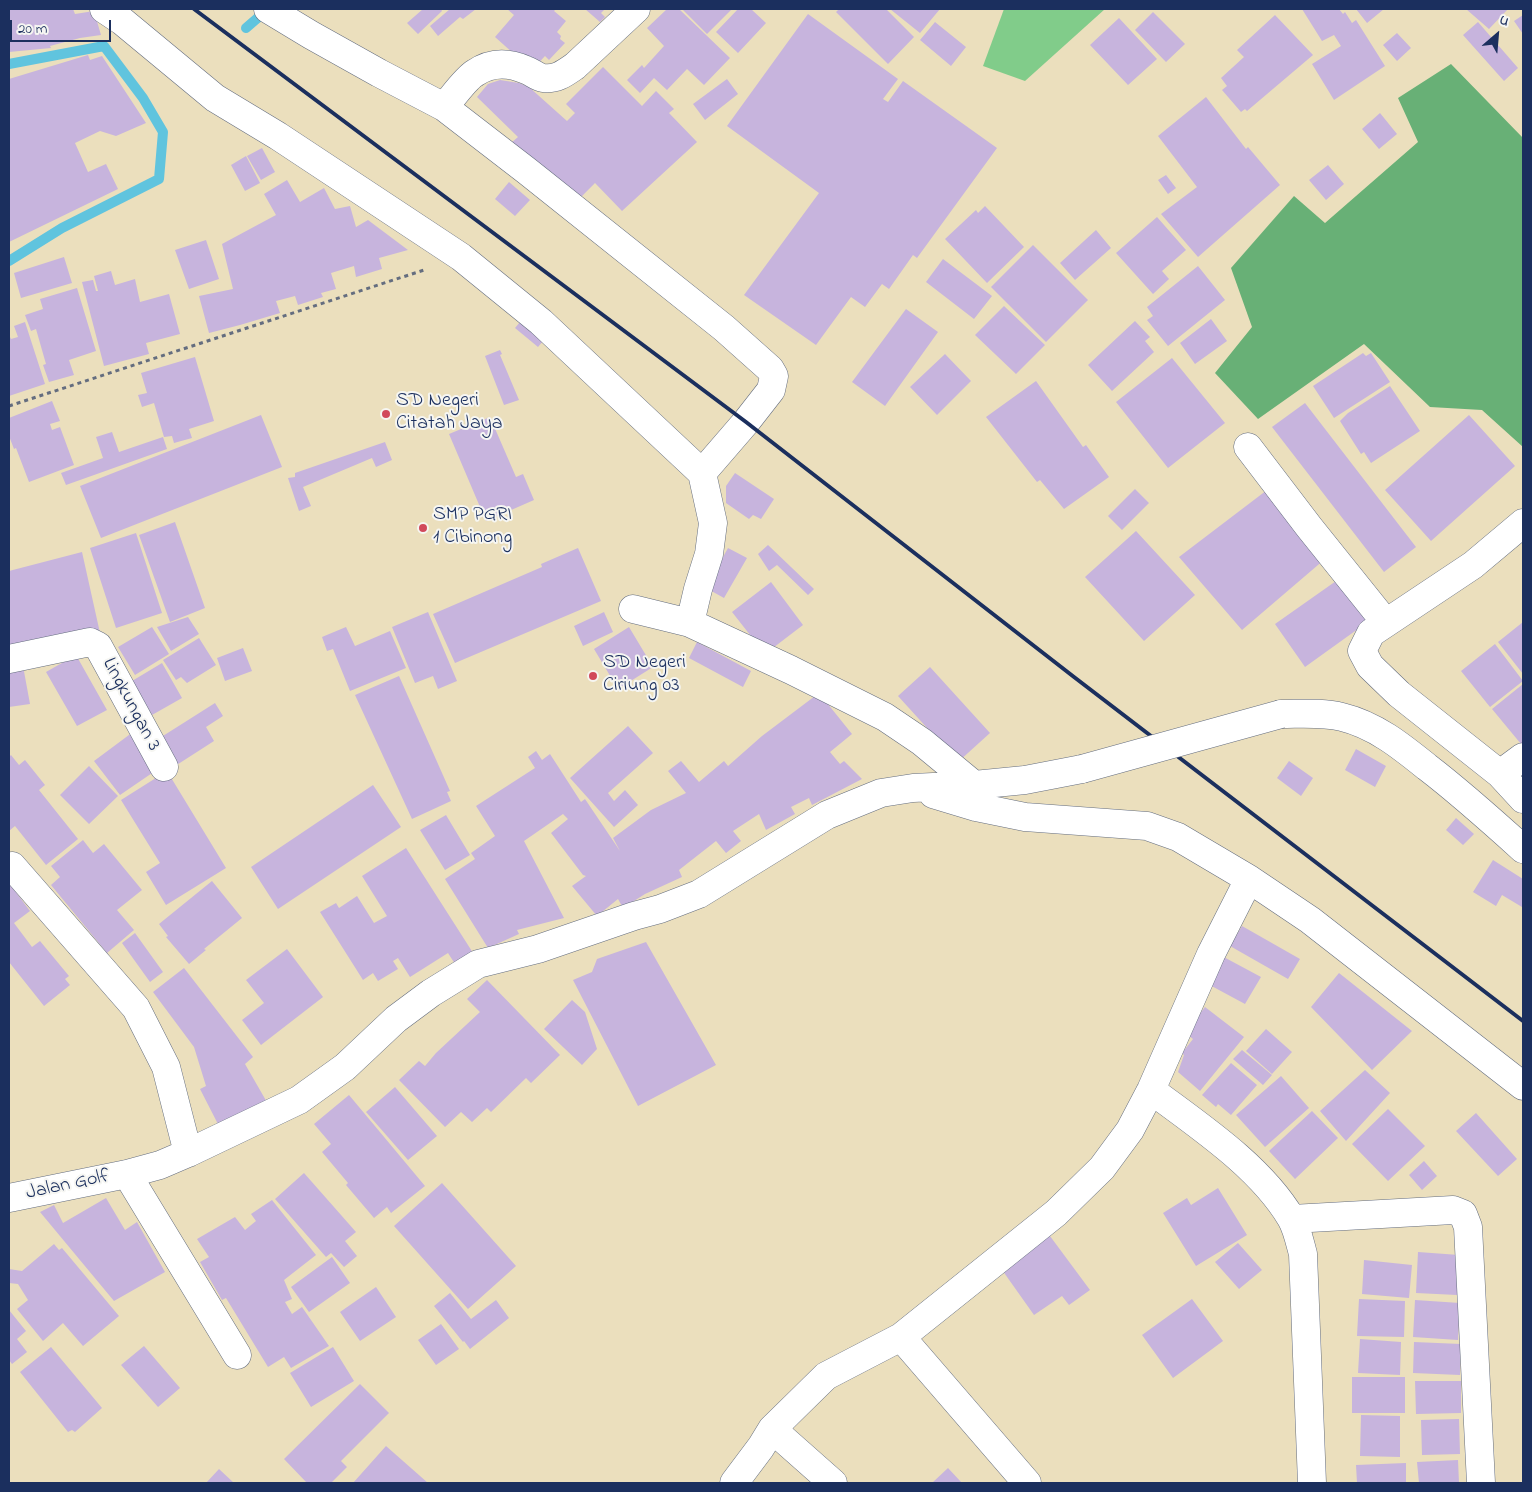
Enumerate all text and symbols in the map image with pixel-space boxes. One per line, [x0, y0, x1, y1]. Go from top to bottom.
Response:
scale bar [12, 10, 114, 42]
north arrow [1472, 10, 1522, 60]
text: U [1495, 10, 1513, 33]
text: 20 m [18, 18, 47, 40]
place label: SD Negeri Citatah Jaya [396, 390, 503, 437]
marker: SD Negeri Citatah Jaya [380, 408, 392, 420]
place label: SMP PGRI 1 Cibinong [433, 504, 512, 551]
marker: SMP PGRI 1 Cibinong [417, 522, 429, 534]
place label: SD Negeri Ciriung 03 [603, 652, 686, 699]
street label: Lingkungan 3 [95, 654, 165, 756]
marker: SD Negeri Ciriung 03 [587, 670, 599, 682]
street label: Jalan Golf [24, 1165, 112, 1207]

